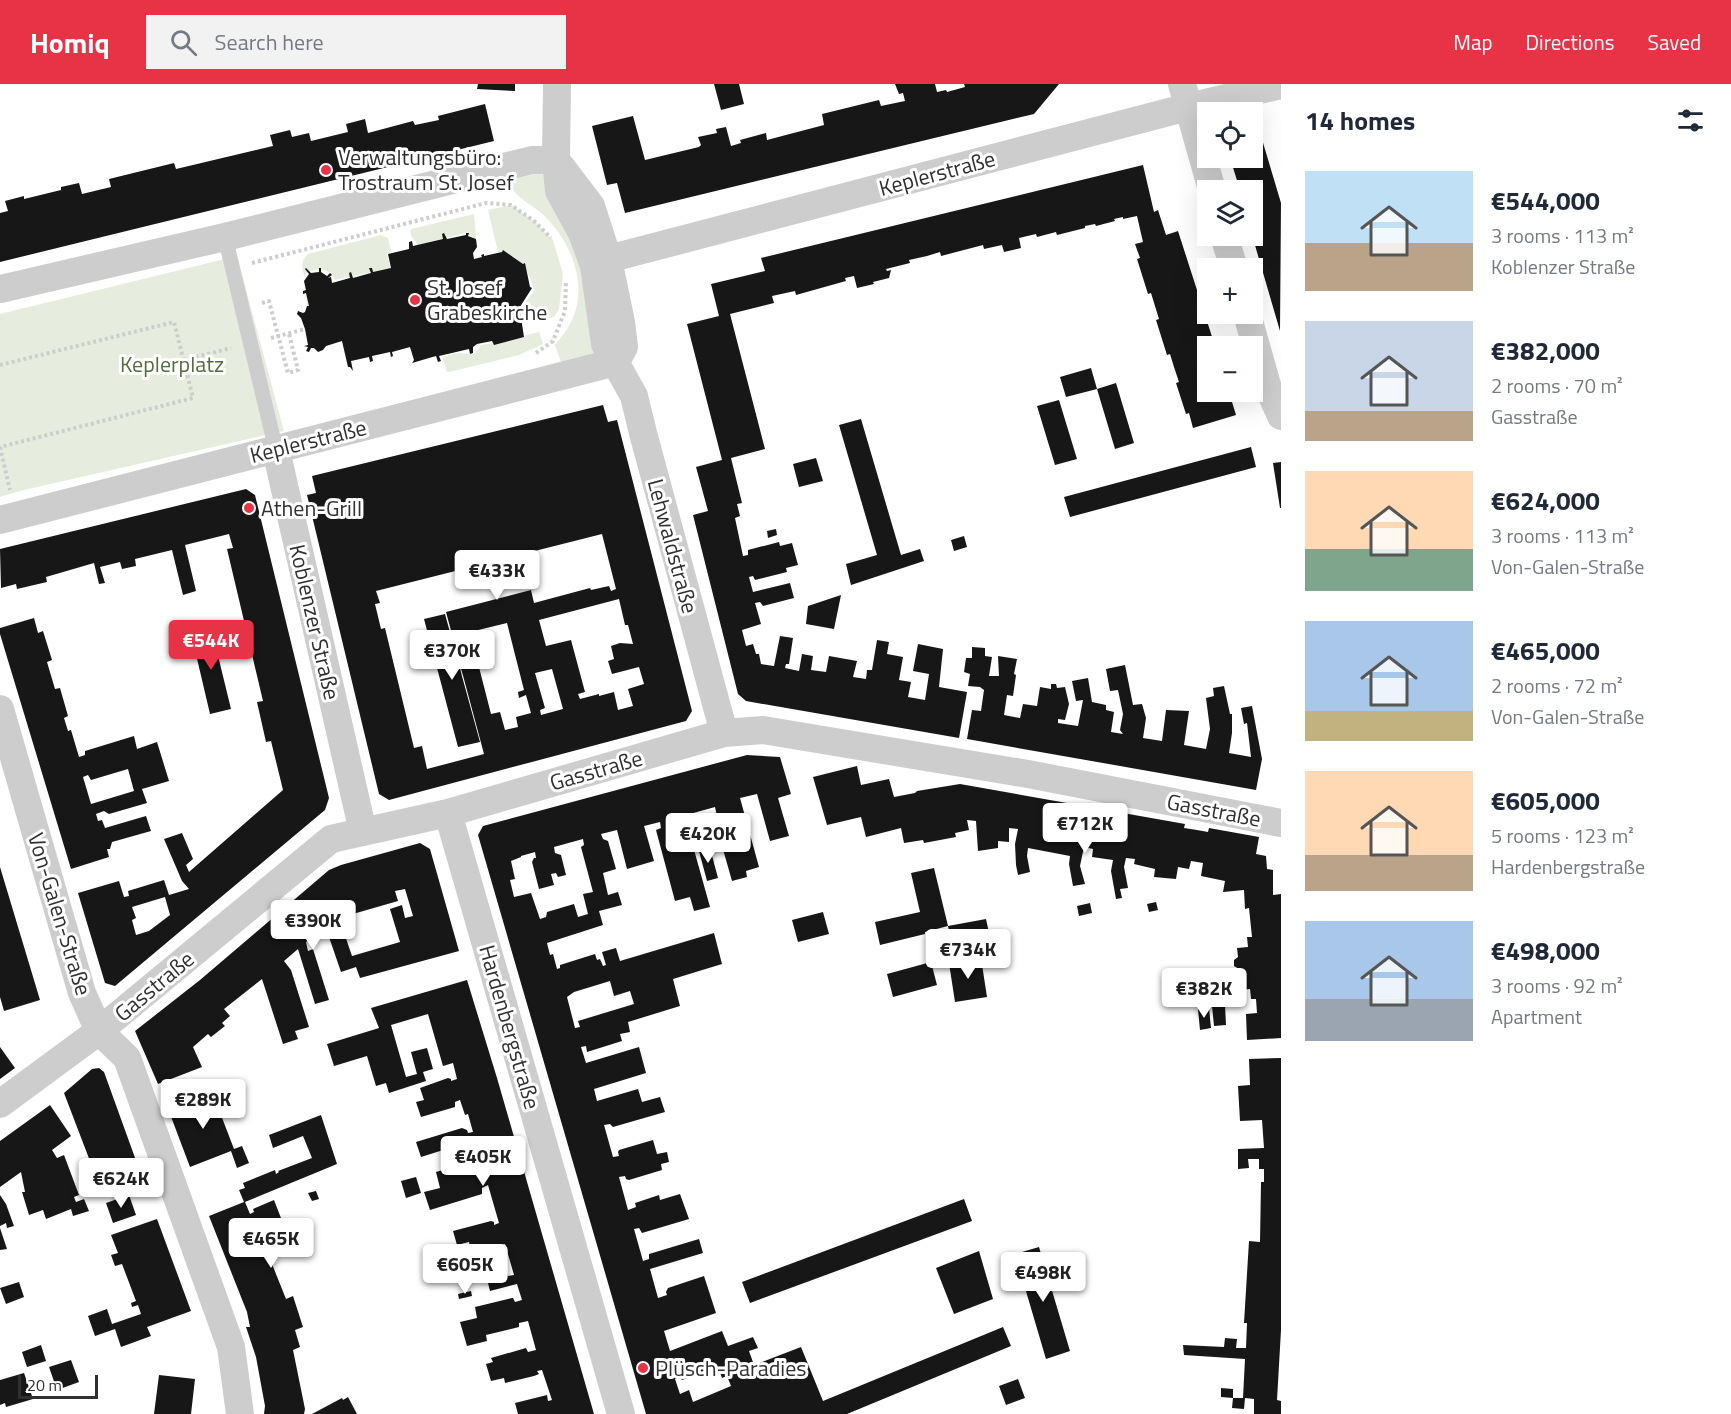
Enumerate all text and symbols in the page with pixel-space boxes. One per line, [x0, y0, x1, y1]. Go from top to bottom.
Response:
search box [146, 15, 566, 69]
text: Homiq [30, 21, 110, 64]
text: Search here [215, 25, 324, 59]
icon: search [167, 26, 200, 59]
text: Map [1453, 26, 1493, 58]
text: Directions [1526, 26, 1615, 58]
text: Saved [1648, 26, 1701, 58]
text: 14 homes [1305, 101, 1415, 140]
map controls [1197, 102, 1263, 402]
button: locate [1197, 102, 1263, 168]
icon: filters [1674, 104, 1707, 137]
place label: Verwaltungsbüro: Trostraum St. Josef [338, 140, 514, 199]
street label: Keplerstraße [875, 141, 999, 205]
marker: Verwaltungsbüro: Trostraum St. Josef [319, 163, 333, 177]
button: layers [1197, 180, 1263, 246]
text: €544,000 [1491, 181, 1600, 220]
icon: home [1353, 195, 1425, 267]
text: 3 rooms · 113 m² [1491, 220, 1634, 251]
text: Koblenzer Straße [1491, 251, 1635, 282]
button: + [1197, 258, 1263, 324]
place label: St. Josef Grabeskirche [427, 270, 547, 329]
marker: St. Josef Grabeskirche [408, 293, 422, 307]
text: €382,000 [1491, 331, 1600, 370]
button: − [1197, 336, 1263, 402]
icon: home [1353, 345, 1425, 417]
park label: Keplerplatz [120, 347, 224, 381]
text: 2 rooms · 70 m² [1491, 370, 1623, 401]
text: Gasstraße [1491, 401, 1577, 432]
street label: Keplerstraße [246, 410, 370, 472]
street label: Lehwaldstraße [639, 475, 707, 617]
text: €624,000 [1491, 481, 1600, 520]
place label: Athen-Grill [261, 491, 362, 525]
icon: home [1353, 495, 1425, 567]
marker: Athen-Grill [242, 501, 256, 515]
text: 3 rooms · 113 m² [1491, 520, 1634, 551]
street label: Koblenzer Straße [281, 541, 349, 703]
pin: €433K [455, 550, 539, 601]
text: Von-Galen-Straße [1491, 551, 1644, 582]
text: €433K [469, 554, 525, 585]
pin: €544K [169, 620, 253, 671]
text: €544K [183, 624, 239, 655]
pin: €370K [410, 630, 494, 681]
text: €465,000 [1491, 631, 1600, 670]
text: €370K [424, 634, 480, 665]
icon: home [1353, 645, 1425, 717]
text: 2 rooms · 72 m² [1491, 670, 1623, 701]
text: Von-Galen-Straße [1491, 701, 1644, 732]
street label: Gasstraße [546, 741, 646, 799]
text: €605,000 [1491, 781, 1600, 820]
street label: Gasstraße [1164, 784, 1264, 836]
icon: home [1353, 795, 1425, 867]
pin: €712K [1043, 803, 1127, 854]
text: €712K [1057, 807, 1113, 838]
pin: €420K [666, 813, 750, 864]
text: €420K [680, 817, 736, 848]
text: 5 rooms · 123 m² [1491, 820, 1634, 851]
street label: Von-Galen-Straße [19, 828, 101, 1000]
text: Hardenbergstraße [1491, 851, 1645, 882]
pin: €390K [271, 900, 355, 951]
text: €390K [285, 904, 341, 935]
pin: €734K [926, 929, 1010, 980]
text: €498,000 [1491, 931, 1600, 970]
text: €734K [940, 933, 996, 964]
street label: Hardenbergstraße [470, 941, 550, 1113]
street label: Gasstraße [107, 942, 201, 1030]
icon: home [1353, 945, 1425, 1017]
pin: €382K [1162, 968, 1246, 1019]
text: 3 rooms · 92 m² [1491, 970, 1623, 1001]
text: €382K [1176, 972, 1232, 1003]
text: Apartment [1491, 1001, 1582, 1032]
pin: €289K [161, 1079, 245, 1130]
text: €289K [175, 1083, 231, 1114]
pin: €405K [441, 1136, 525, 1187]
text: €405K [455, 1140, 511, 1171]
pin: €624K [79, 1158, 163, 1209]
text: €624K [93, 1162, 149, 1193]
pin: €465K [229, 1218, 313, 1269]
text: €465K [243, 1222, 299, 1253]
pin: €605K [423, 1244, 507, 1295]
text: €605K [437, 1248, 493, 1279]
pin: €498K [1001, 1252, 1085, 1303]
text: €498K [1015, 1256, 1071, 1287]
place label: Plüsch-Paradies [655, 1351, 806, 1385]
marker: Plüsch-Paradies [636, 1361, 650, 1375]
scale bar [18, 1372, 98, 1400]
text: 20 m [27, 1373, 62, 1397]

